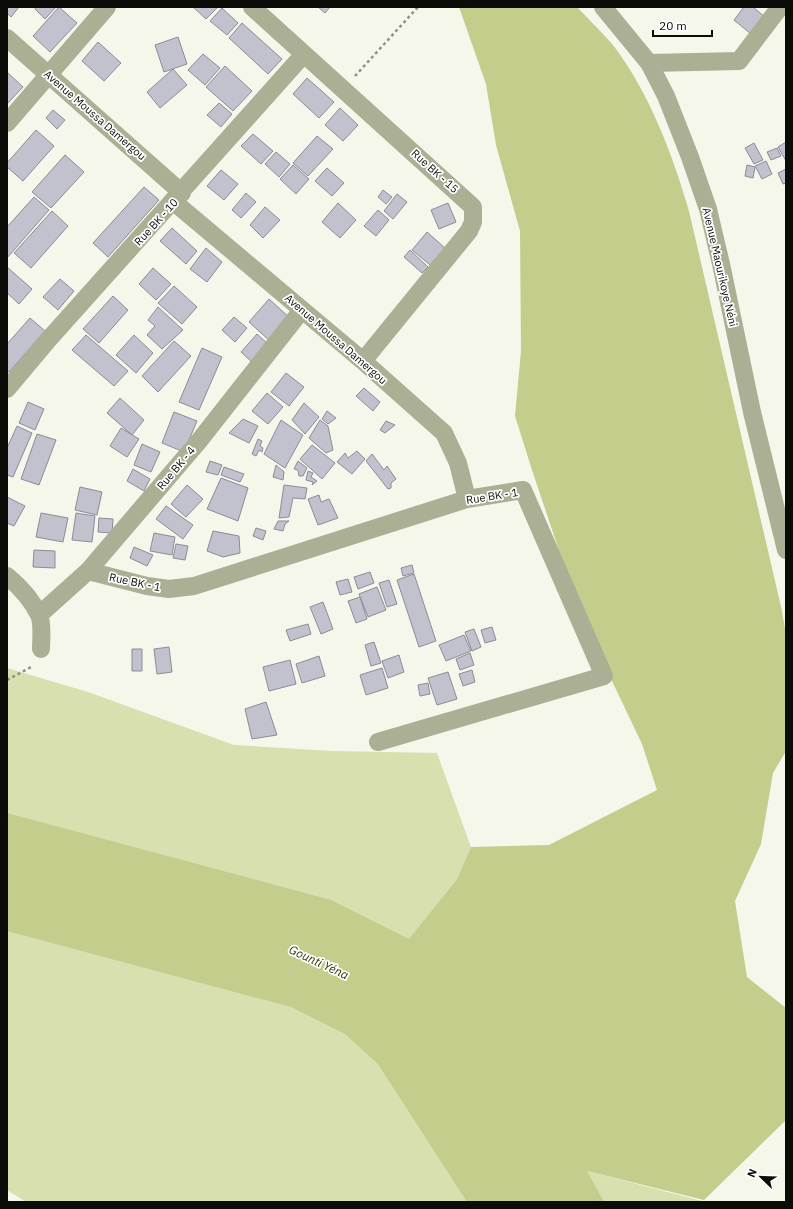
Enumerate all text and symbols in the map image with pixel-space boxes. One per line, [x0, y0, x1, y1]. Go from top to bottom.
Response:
scale bar [653, 12, 712, 38]
text: 20 m [659, 18, 687, 33]
street label: Avenue Moussa Damergou [41, 67, 149, 163]
street label: Rue BK - 15 [408, 146, 462, 196]
street label: Rue BK - 10 [131, 195, 181, 249]
street label: Avenue Maourikoye Néni [699, 206, 741, 328]
street label: Avenue Moussa Damergou [282, 291, 390, 387]
street label: Rue BK - 4 [154, 443, 198, 493]
street label: Rue BK - 1 [465, 485, 519, 507]
street label: Rue BK - 1 [108, 570, 162, 594]
water label: Gounti Yéna [287, 942, 351, 982]
north arrow [741, 1157, 781, 1197]
text: N [744, 1167, 760, 1179]

